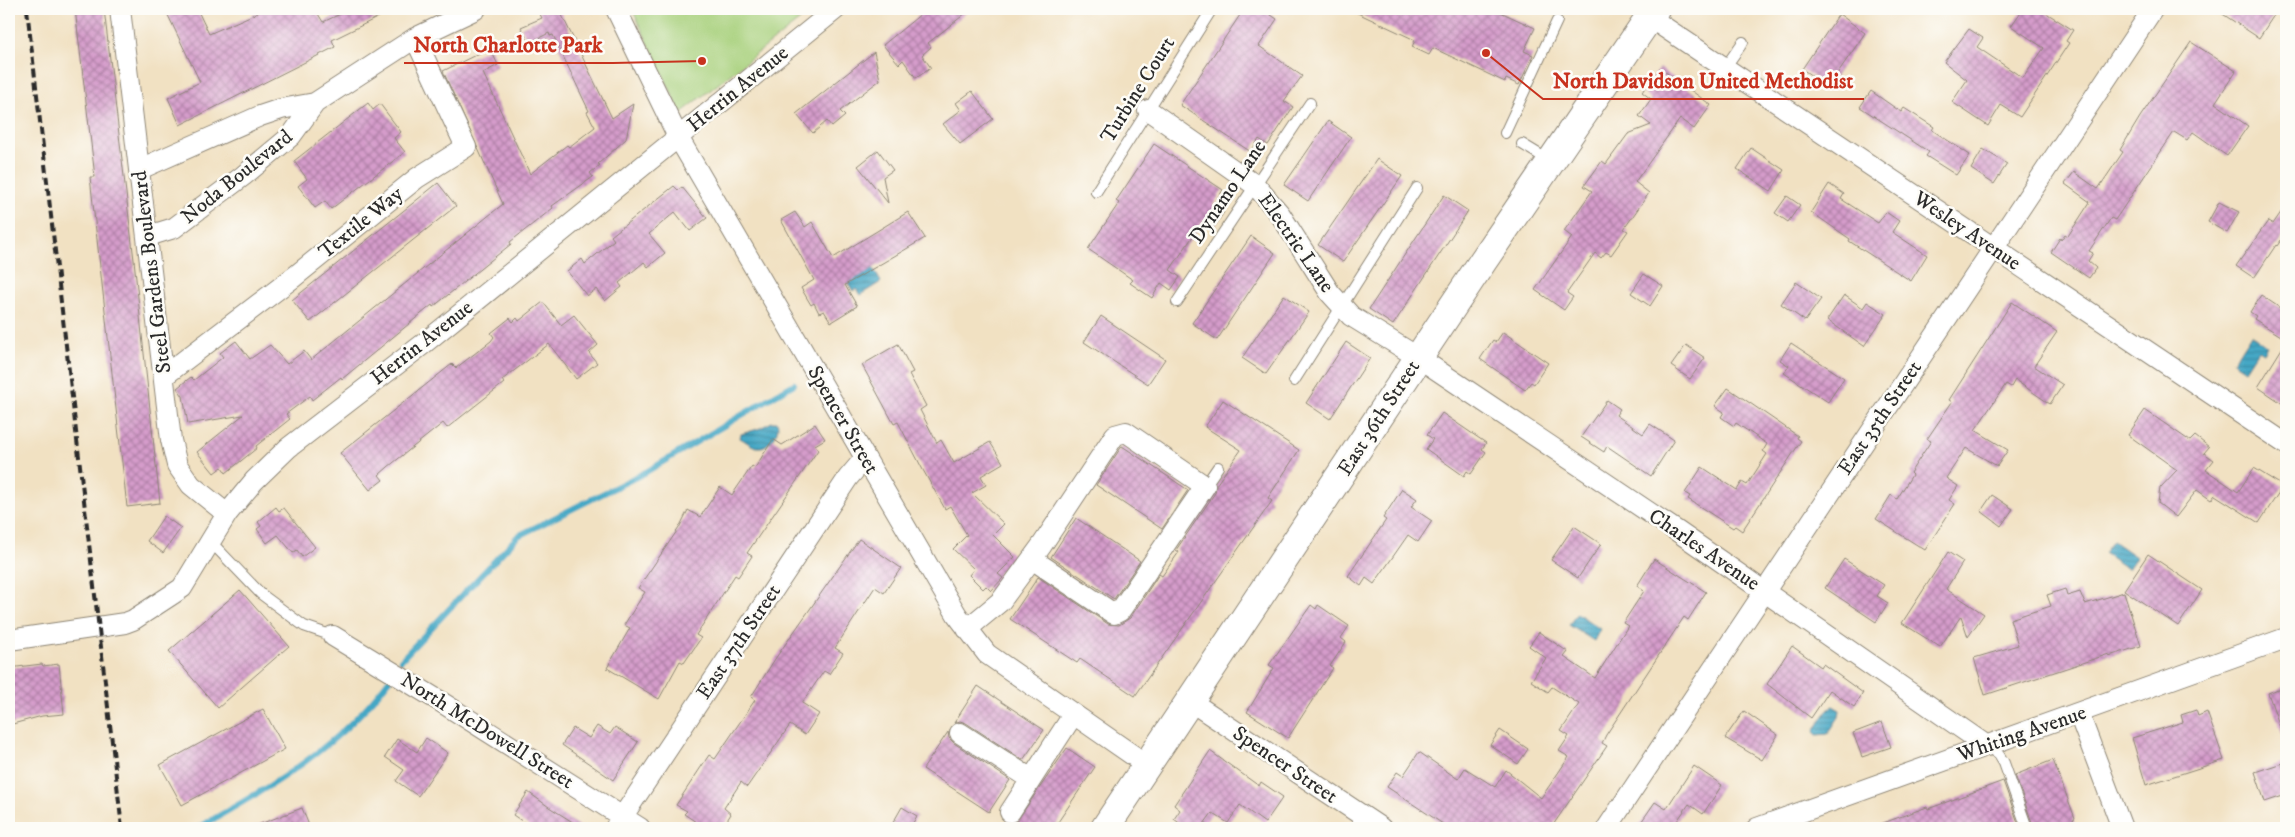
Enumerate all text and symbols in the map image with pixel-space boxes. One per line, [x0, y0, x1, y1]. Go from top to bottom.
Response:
callout: North Charlotte Park [404, 26, 613, 63]
text: North Charlotte Park [413, 32, 604, 59]
street label: Turbine Court [1095, 32, 1181, 148]
street label: Herrin Avenue [682, 40, 794, 138]
callout: North Davidson United Methodist [1543, 62, 1864, 99]
text: North Davidson United Methodist [1553, 68, 1853, 95]
street label: Noda Boulevard [176, 124, 298, 230]
street label: Dynamo Lane [1184, 135, 1272, 249]
street label: Steel Gardens Boulevard [127, 169, 177, 375]
street label: Textile Way [314, 180, 409, 265]
street label: Wesley Avenue [1908, 185, 2026, 277]
street label: Electric Lane [1252, 188, 1340, 298]
street label: Herrin Avenue [366, 295, 479, 391]
street label: East 36th Street [1332, 355, 1426, 481]
street label: East 35th Street [1832, 356, 1928, 480]
street label: Spencer Street [802, 361, 885, 479]
street label: Charles Avenue [1643, 503, 1765, 597]
street label: East 37th Street [691, 579, 787, 704]
street label: North McDowell Street [395, 667, 579, 795]
street label: Whiting Avenue [1953, 700, 2090, 769]
street label: Spencer Street [1228, 720, 1343, 810]

